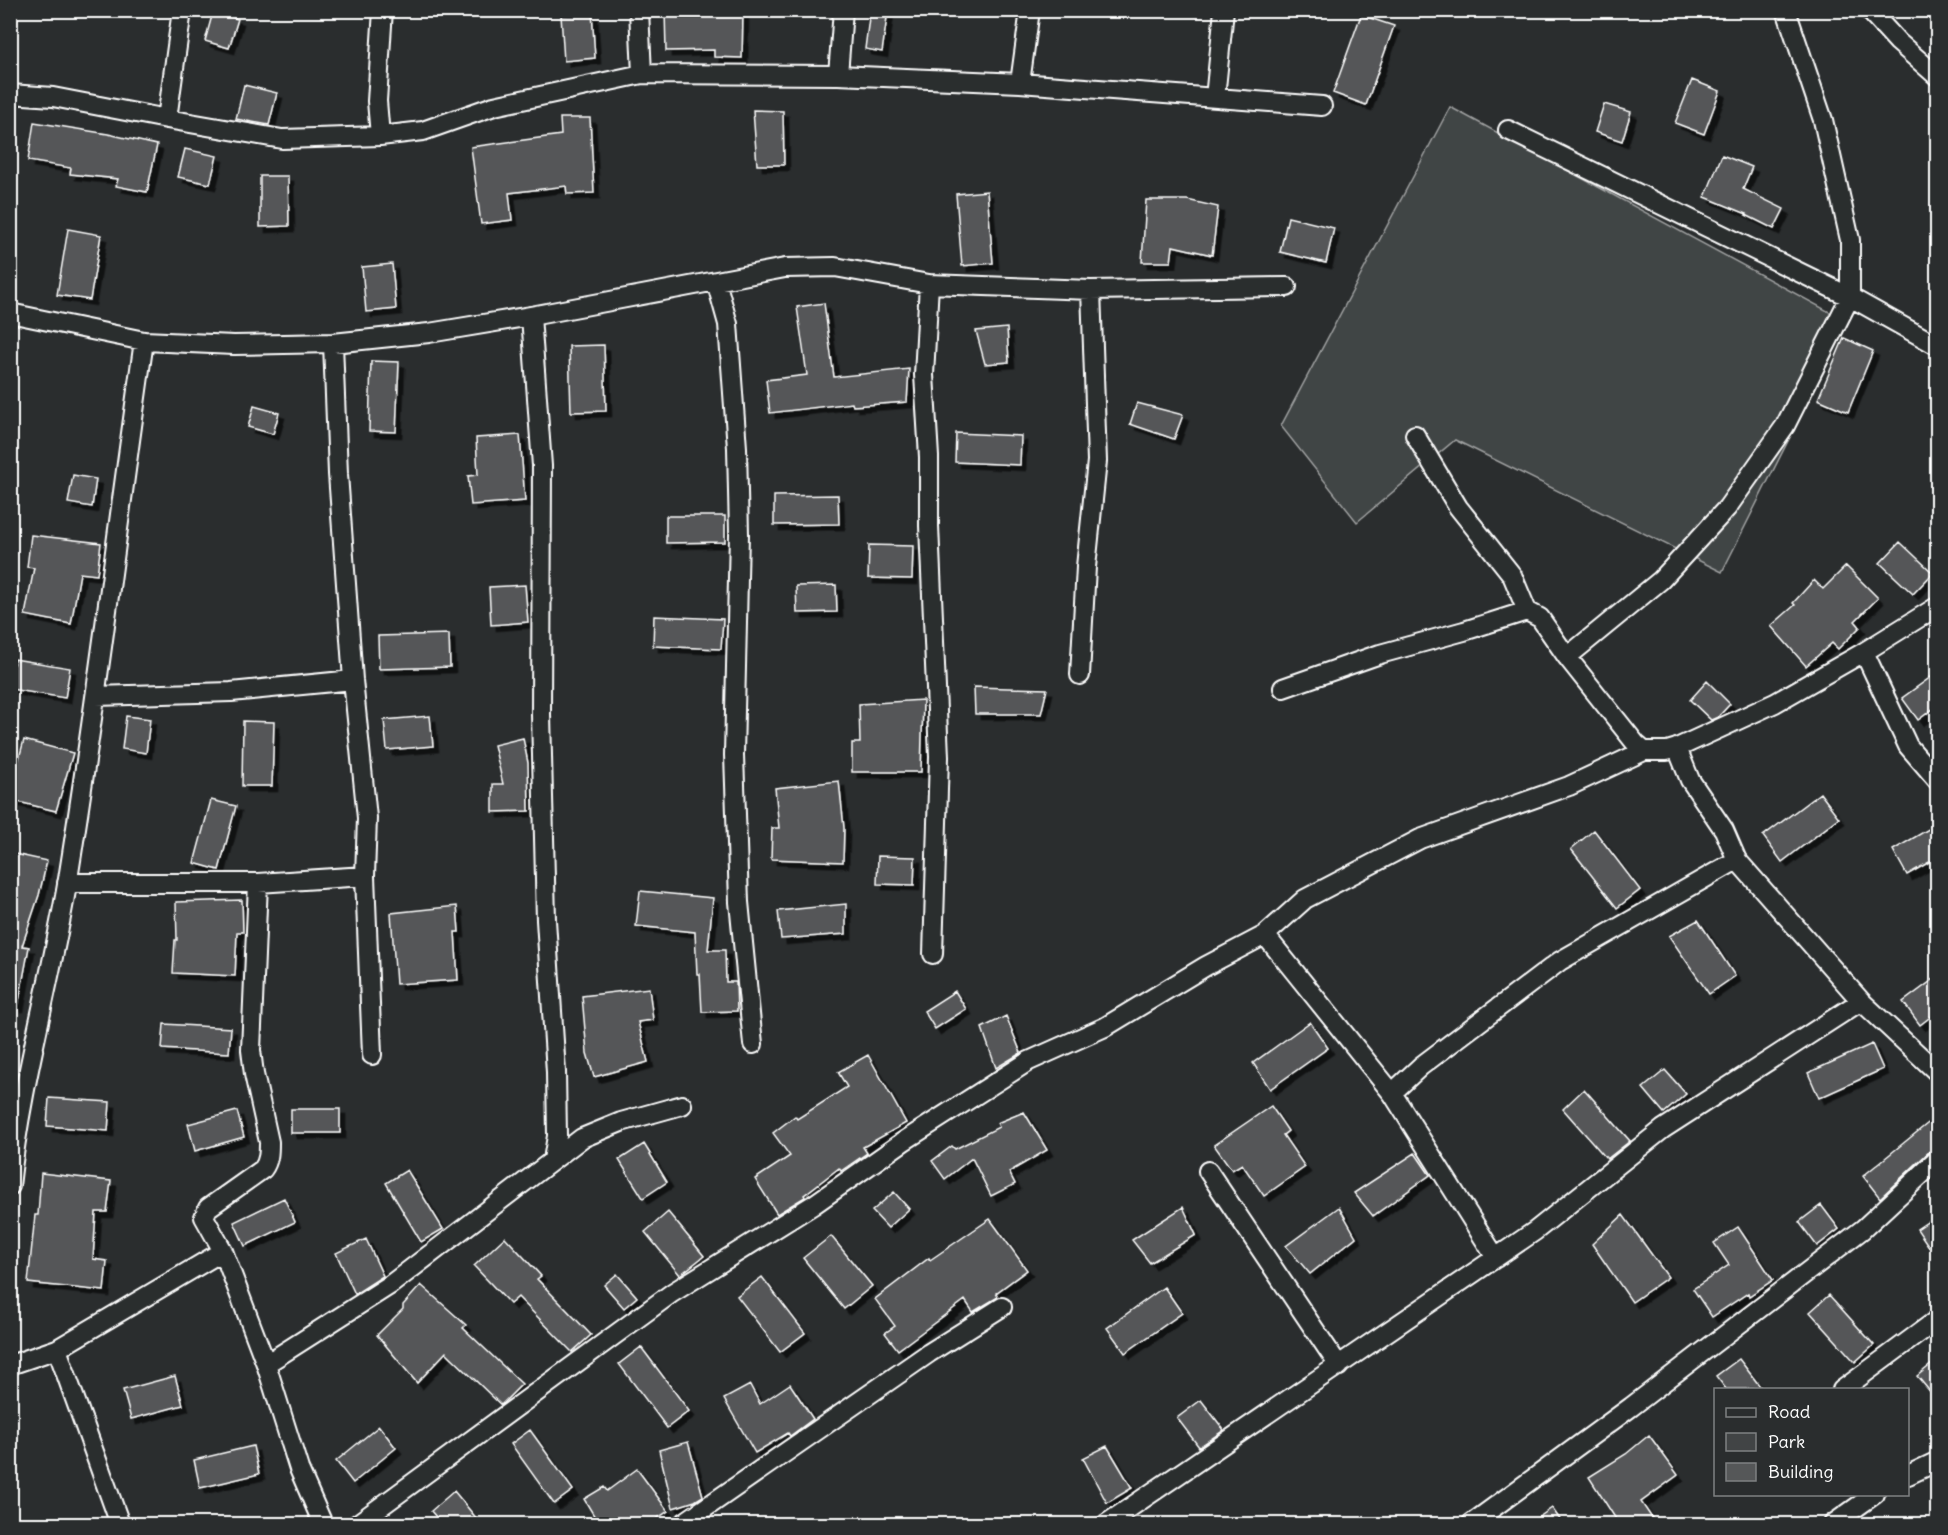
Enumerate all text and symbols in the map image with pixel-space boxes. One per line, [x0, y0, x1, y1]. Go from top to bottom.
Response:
legend [1714, 1388, 1909, 1496]
text: Road [1768, 1400, 1811, 1423]
text: Park [1768, 1430, 1805, 1453]
text: Building [1768, 1460, 1833, 1483]

